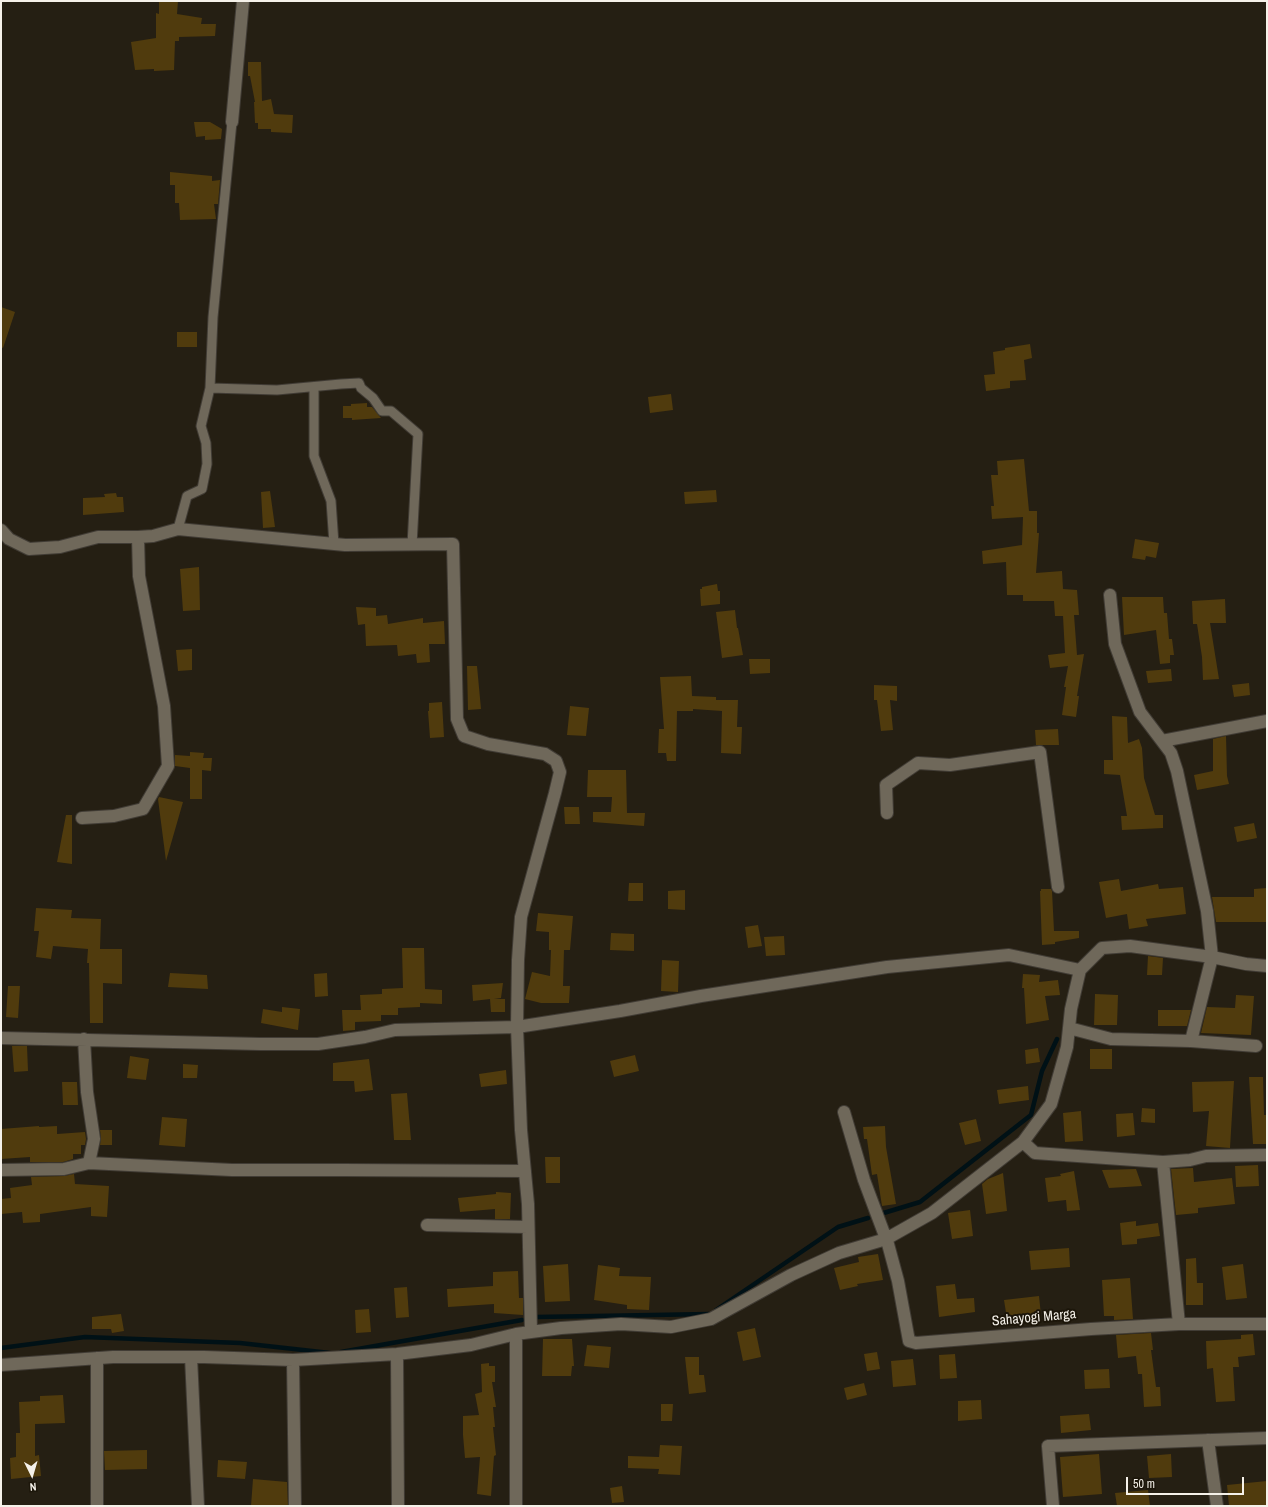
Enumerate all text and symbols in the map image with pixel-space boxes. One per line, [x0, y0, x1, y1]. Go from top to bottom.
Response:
street label: Sahayogi Marga [991, 1306, 1077, 1330]
north arrow [12, 1455, 52, 1495]
scale bar [1128, 1469, 1246, 1495]
text: 50 m [1133, 1476, 1155, 1492]
text: N [29, 1480, 37, 1494]

